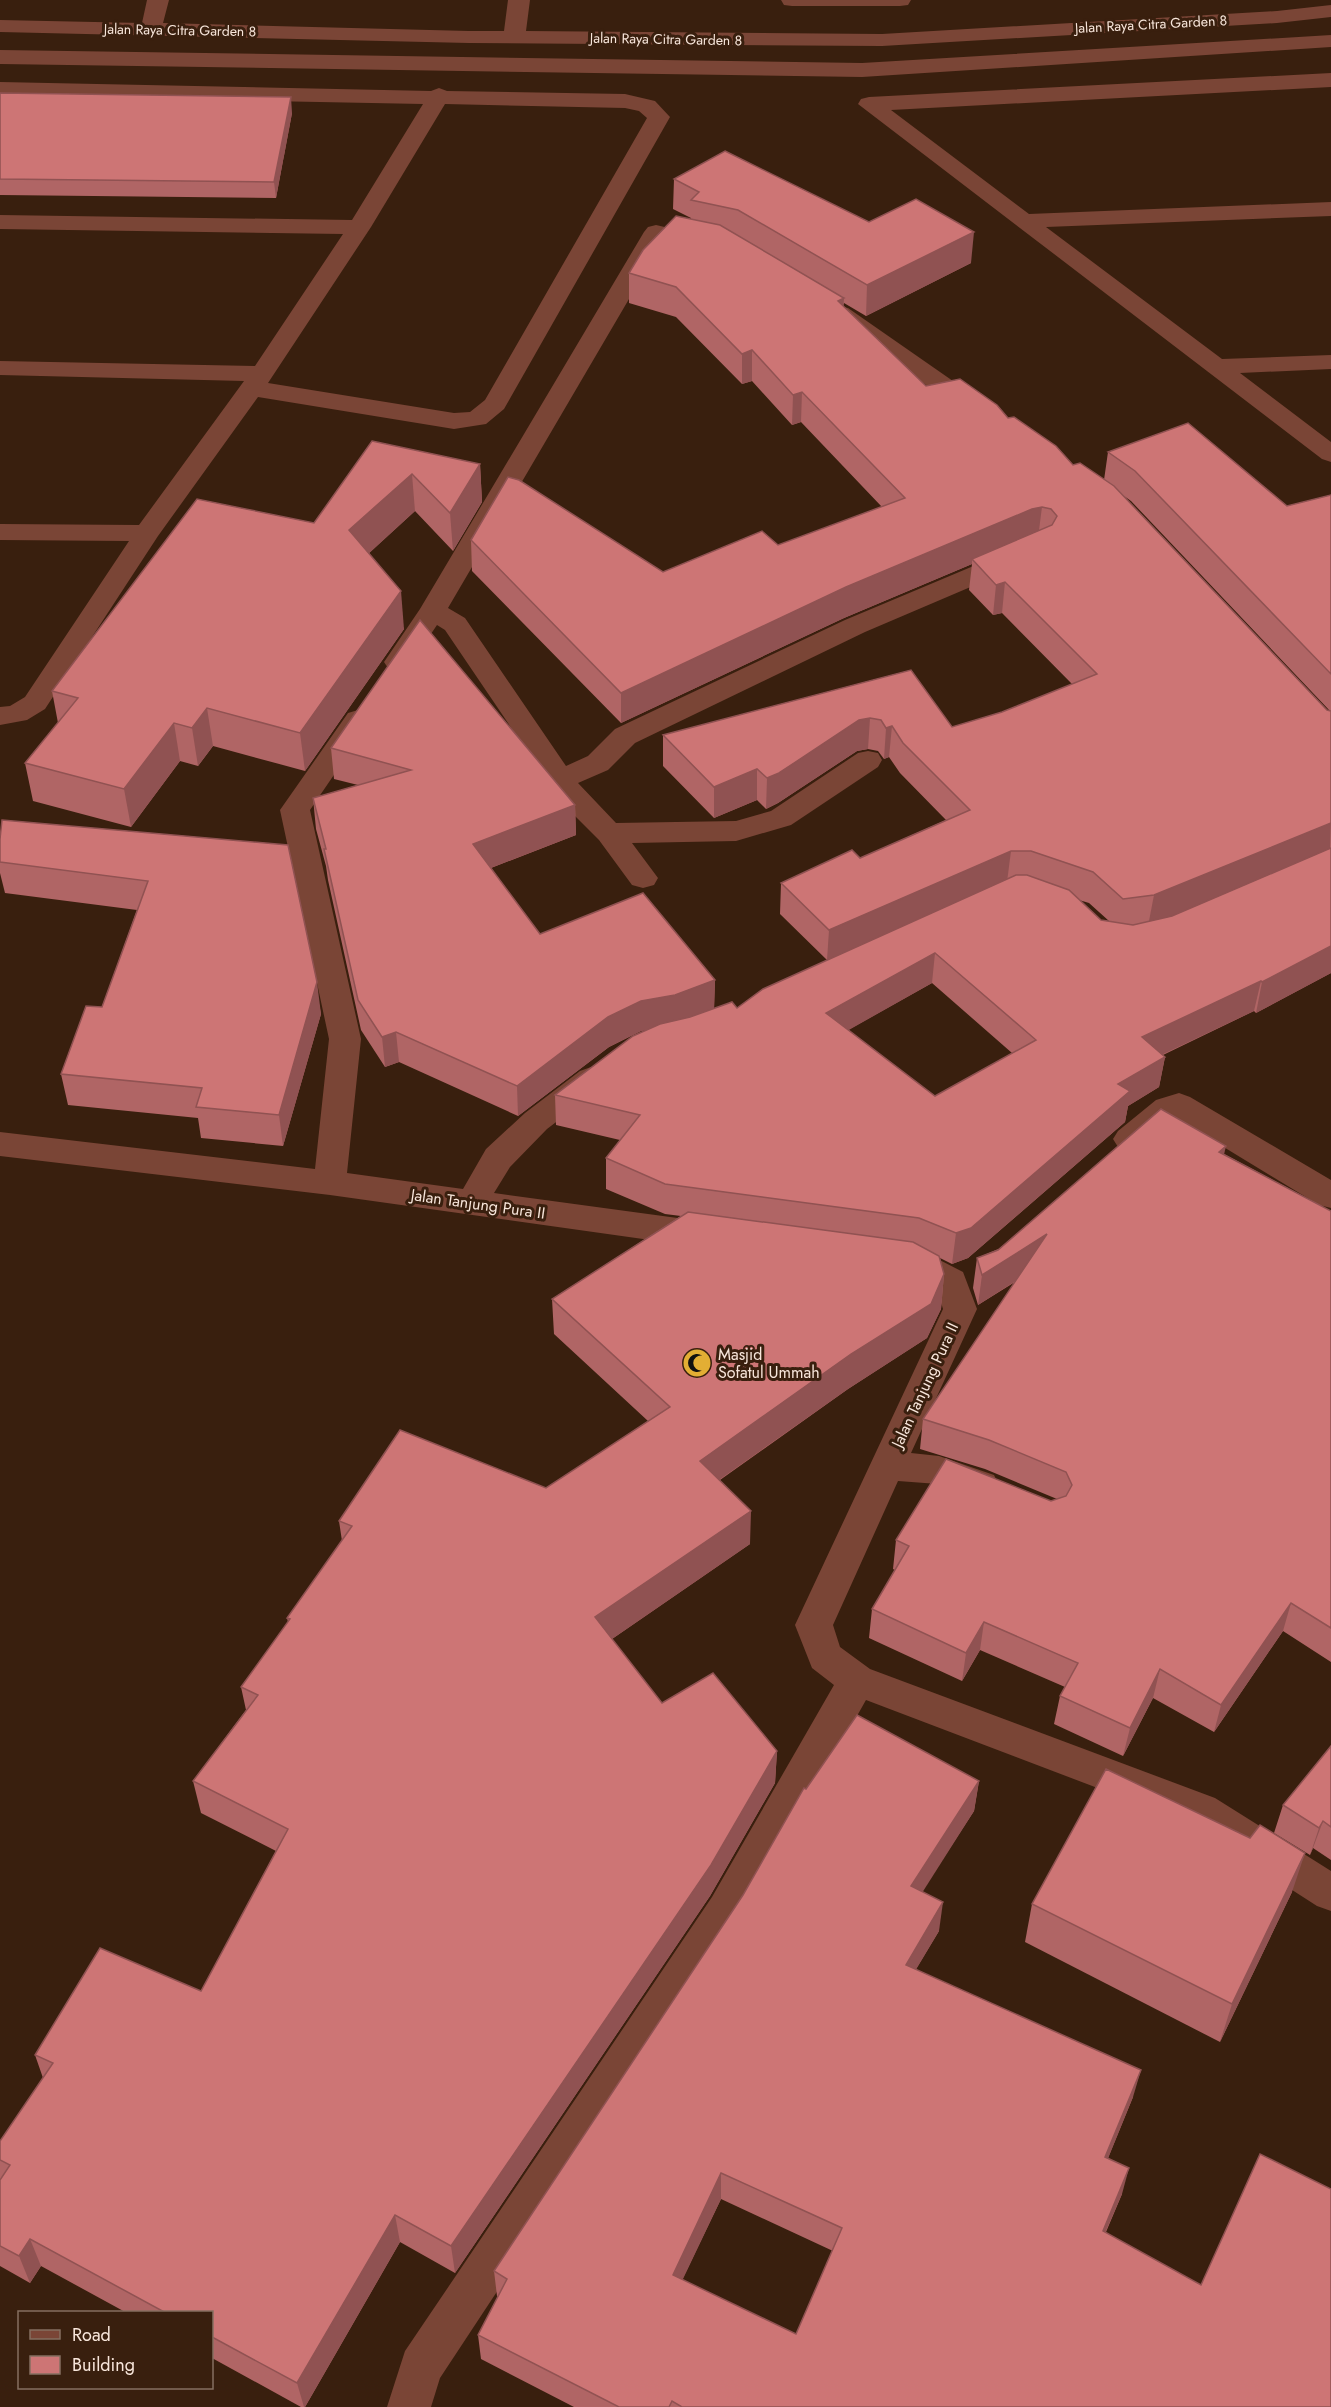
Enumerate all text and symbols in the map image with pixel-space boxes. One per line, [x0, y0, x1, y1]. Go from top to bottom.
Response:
street label: Jalan Raya Citra Garden 8 [1072, 10, 1228, 38]
street label: Jalan Raya Citra Garden 8 [102, 19, 256, 41]
street label: Jalan Raya Citra Garden 8 [588, 28, 742, 50]
street label: Jalan Tanjung Pura II [407, 1183, 547, 1225]
street label: Jalan Tanjung Pura II [885, 1319, 964, 1453]
place label: Masjid Sofatul Ummah [718, 1343, 820, 1384]
mosque icon: Masjid Sofatul Ummah [681, 1347, 713, 1379]
legend [18, 2311, 213, 2389]
text: Road [72, 2322, 111, 2348]
text: Building [72, 2352, 135, 2378]

